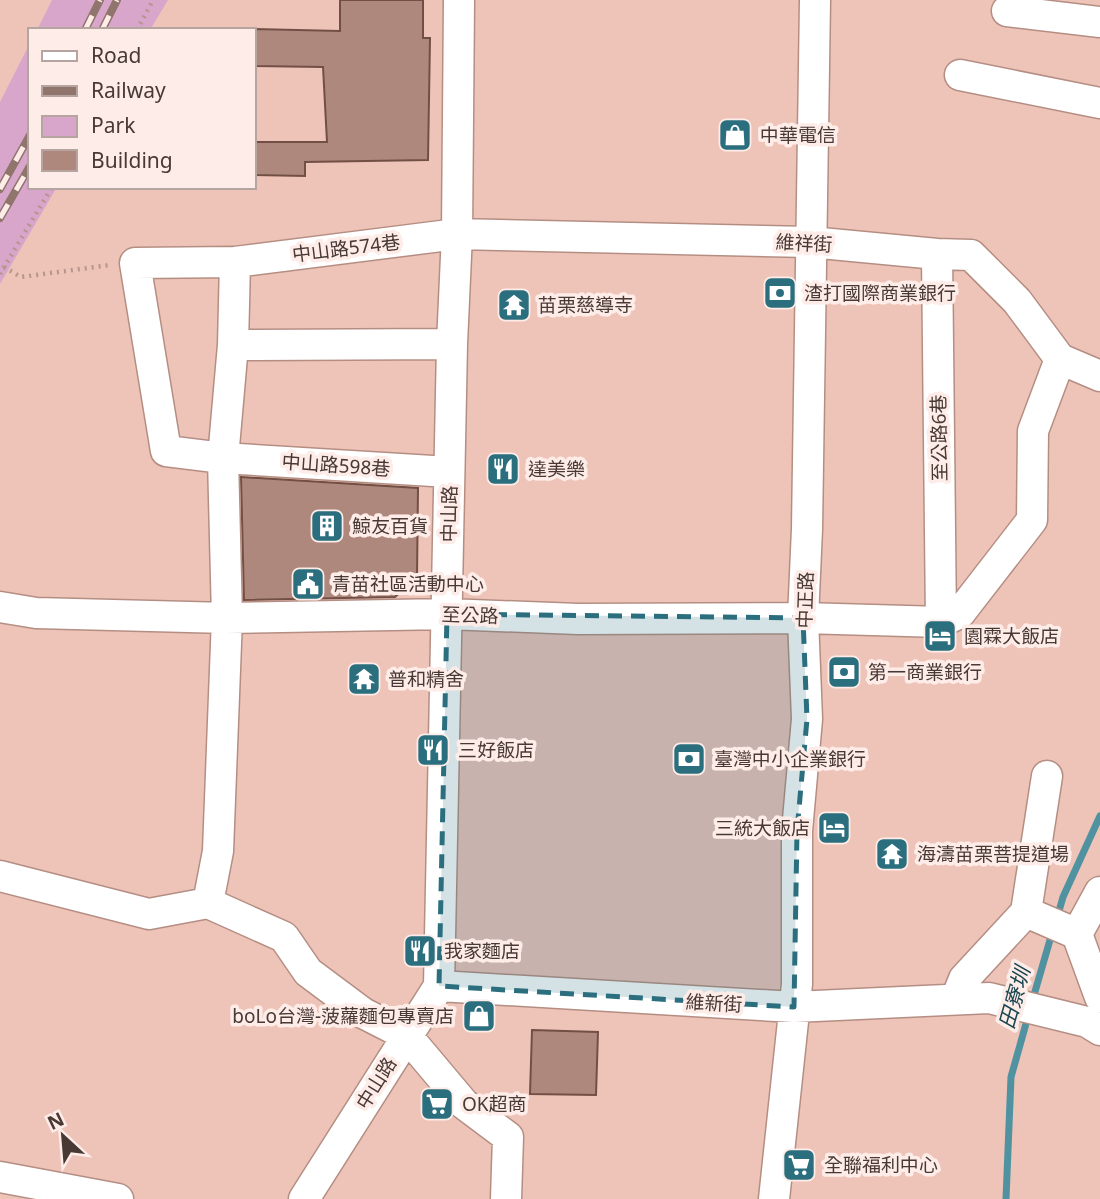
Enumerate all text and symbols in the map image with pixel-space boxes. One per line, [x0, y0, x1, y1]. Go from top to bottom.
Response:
legend [28, 28, 256, 189]
text: Road [91, 41, 141, 69]
text: Railway [91, 76, 166, 104]
text: Park [91, 111, 136, 139]
shop icon: 中華電信 [716, 116, 754, 154]
place label: 中華電信 [760, 122, 836, 148]
text: Building [91, 146, 173, 174]
street label: 中山路574巷 [291, 228, 401, 268]
street label: 維祥街 [775, 229, 833, 257]
bank icon: 渣打國際商業銀行 [761, 274, 799, 312]
place label: 渣打國際商業銀行 [804, 280, 956, 306]
temple icon: 苗栗慈導寺 [495, 286, 533, 324]
place label: 苗栗慈導寺 [538, 292, 633, 318]
street label: 至公路6巷 [925, 394, 953, 482]
street label: 中山路598巷 [281, 448, 391, 482]
restaurant icon: 達美樂 [484, 450, 522, 488]
place label: 達美樂 [528, 456, 585, 482]
street label: 中山路 [436, 485, 462, 543]
building icon: 鯨友百貨 [308, 507, 346, 545]
place label: 鯨友百貨 [352, 513, 428, 539]
public building icon: 青苗社區活動中心 [289, 565, 327, 603]
place label: 青苗社區活動中心 [332, 571, 484, 597]
street label: 中正路 [791, 571, 819, 629]
street label: 至公路 [441, 601, 499, 629]
hotel icon: 園霖大飯店 [921, 617, 959, 655]
place label: 園霖大飯店 [964, 623, 1059, 649]
bank icon: 第一商業銀行 [825, 653, 863, 691]
place label: 第一商業銀行 [868, 659, 982, 685]
temple icon: 普和精舍 [345, 660, 383, 698]
place label: 普和精舍 [388, 666, 464, 692]
restaurant icon: 三好飯店 [414, 731, 452, 769]
place label: 三好飯店 [458, 737, 534, 763]
bank icon: 臺灣中小企業銀行 [670, 740, 708, 778]
place label: 臺灣中小企業銀行 [714, 746, 866, 772]
hotel icon: 三統大飯店 [815, 809, 853, 847]
place label: 三統大飯店 [715, 815, 810, 841]
temple icon: 海濤苗栗菩提道場 [873, 835, 911, 873]
place label: 海濤苗栗菩提道場 [917, 841, 1069, 867]
restaurant icon: 我家麵店 [401, 932, 439, 970]
place label: 我家麵店 [444, 938, 520, 964]
water label: 田寮圳 [992, 961, 1037, 1032]
street label: 維新街 [685, 989, 743, 1017]
shop icon: boLo台灣-菠蘿麵包專賣店 [460, 997, 498, 1035]
place label: boLo台灣-菠蘿麵包專賣店 [232, 1003, 454, 1029]
street label: 中山路 [350, 1052, 402, 1114]
supermarket icon: OK超商 [418, 1085, 456, 1123]
place label: OK超商 [462, 1091, 527, 1117]
north arrow [28, 1101, 98, 1171]
text: N [43, 1106, 68, 1136]
supermarket icon: 全聯福利中心 [780, 1146, 818, 1184]
place label: 全聯福利中心 [824, 1152, 938, 1178]

